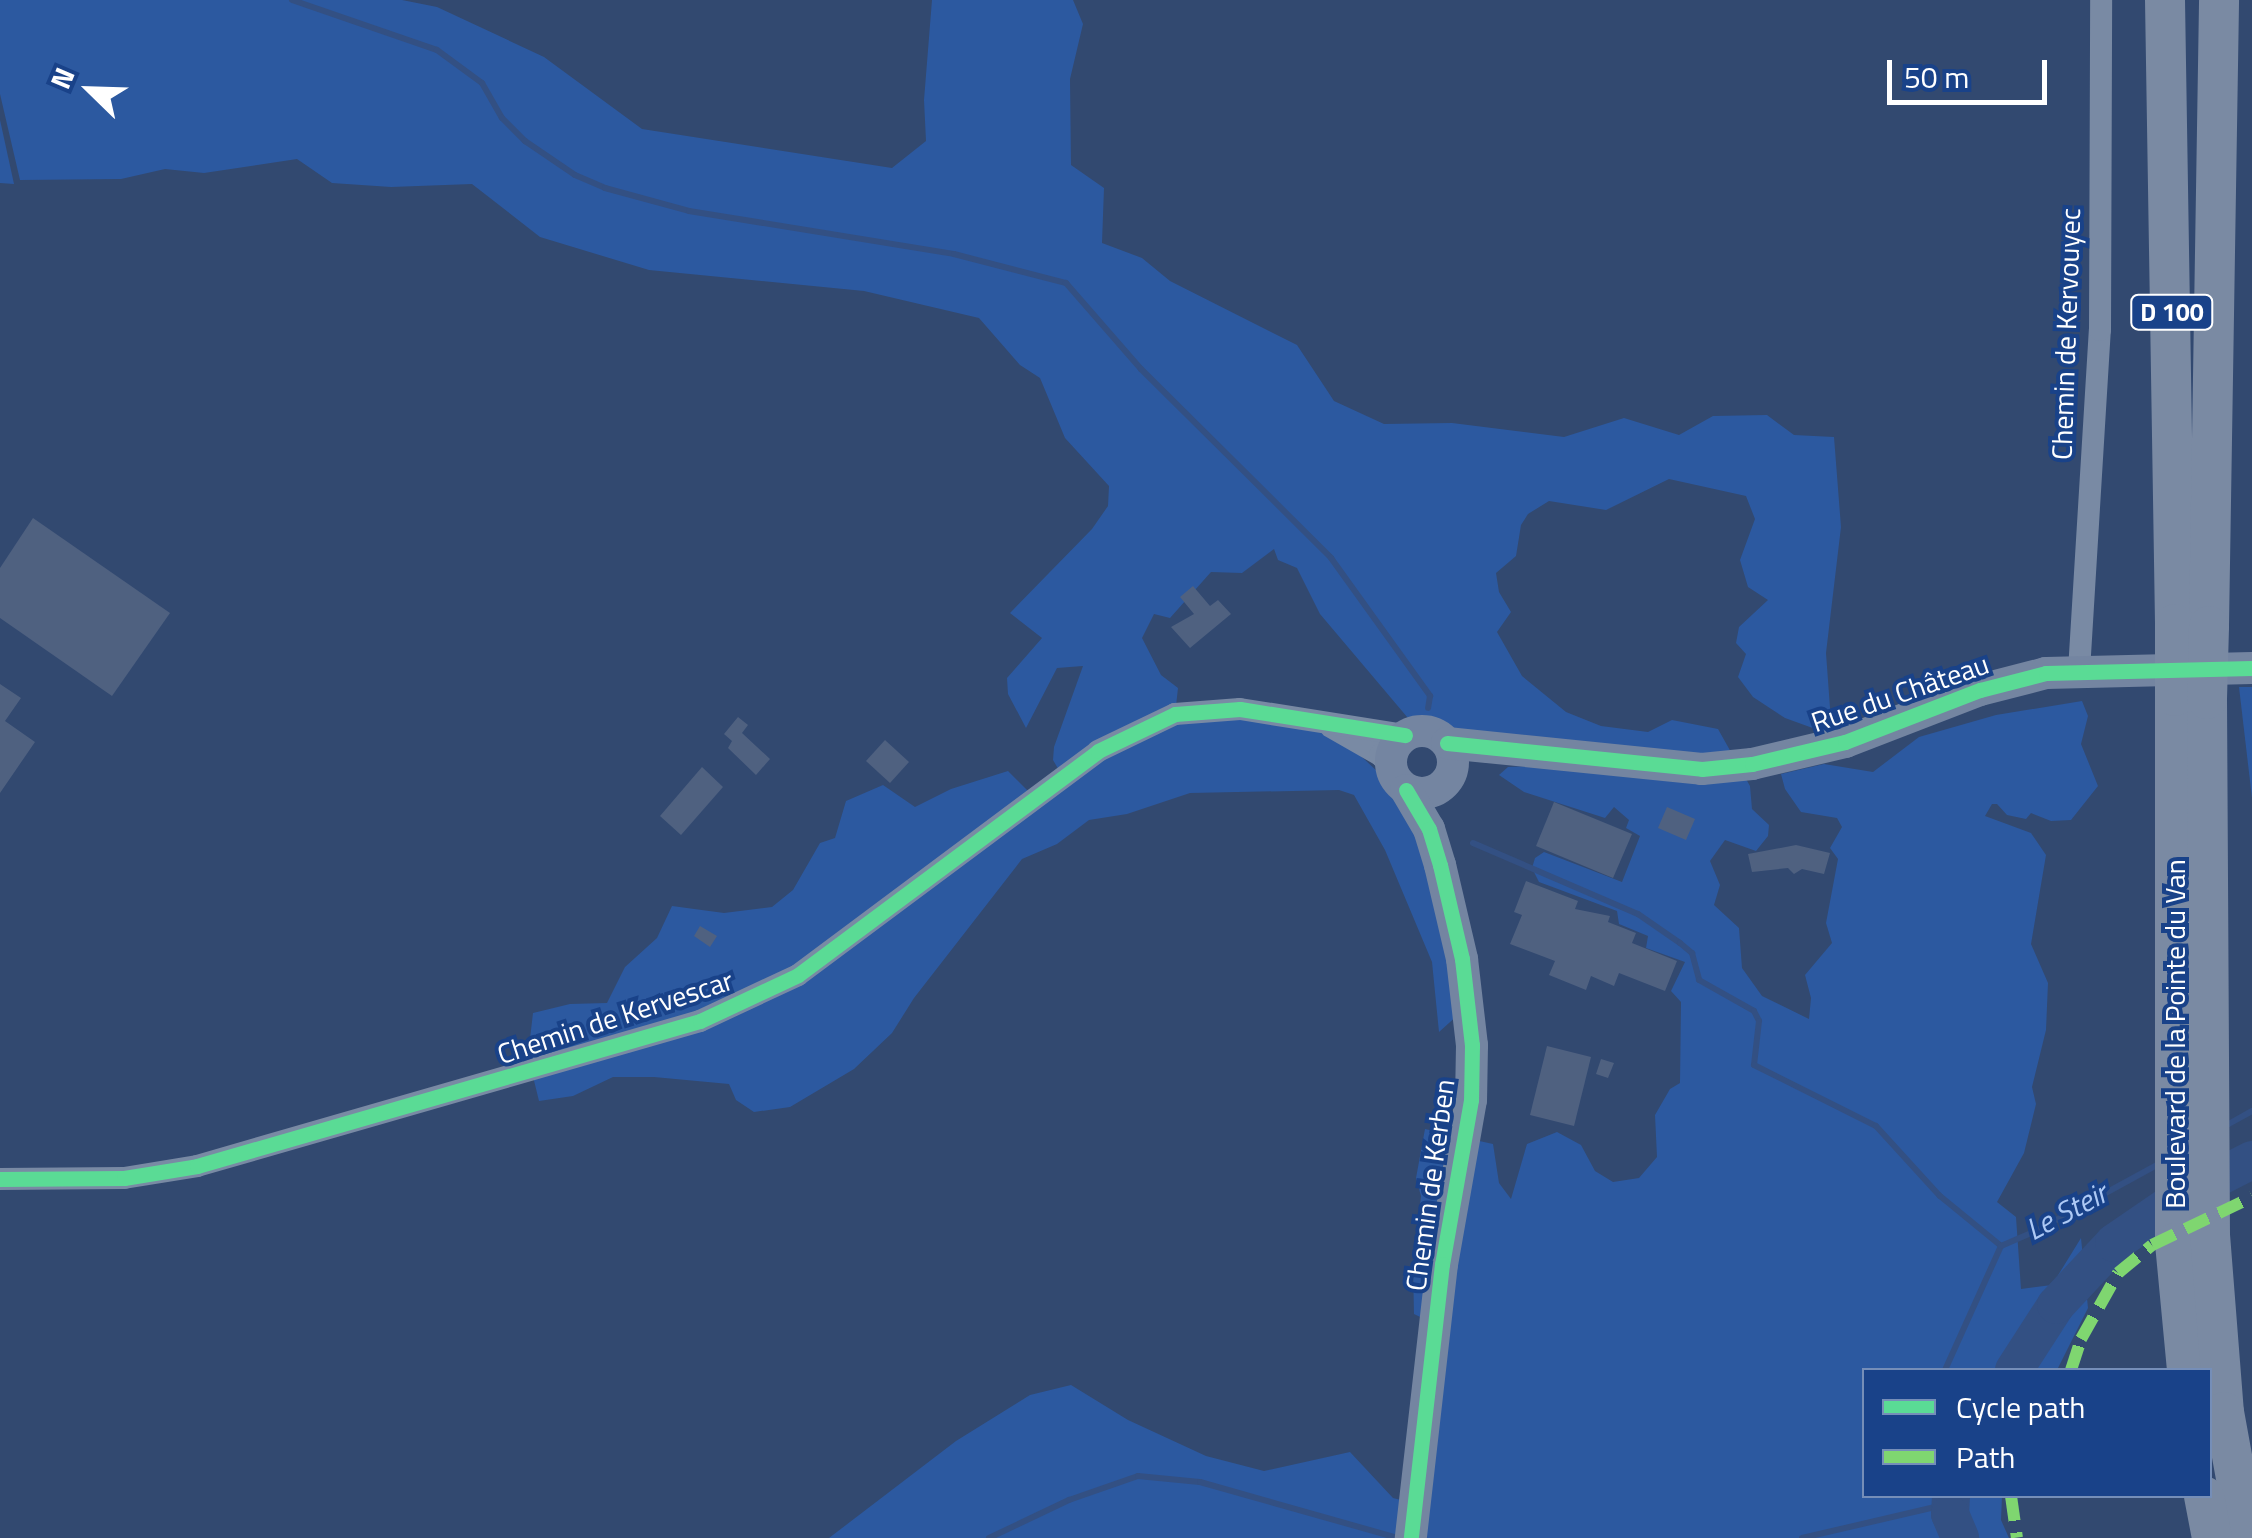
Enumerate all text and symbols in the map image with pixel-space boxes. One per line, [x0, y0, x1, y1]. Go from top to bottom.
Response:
north arrow [40, 40, 140, 140]
scale bar [1892, 40, 2052, 102]
text: 50 m [1904, 54, 1969, 100]
text: N [38, 61, 86, 95]
street label: Chemin de Kervouyec [2045, 207, 2087, 461]
road number: D 100 [2130, 292, 2214, 332]
street label: Rue du Château [1807, 647, 1993, 739]
street label: Boulevard de la Pointe du Van [2158, 859, 2192, 1209]
street label: Chemin de Kervescar [493, 963, 737, 1071]
street label: Chemin de Kerben [1399, 1077, 1461, 1293]
water label: Le Steir [2019, 1175, 2113, 1247]
legend [1862, 1368, 2212, 1498]
text: Cycle path [1956, 1384, 2085, 1430]
text: Path [1956, 1434, 2015, 1480]

